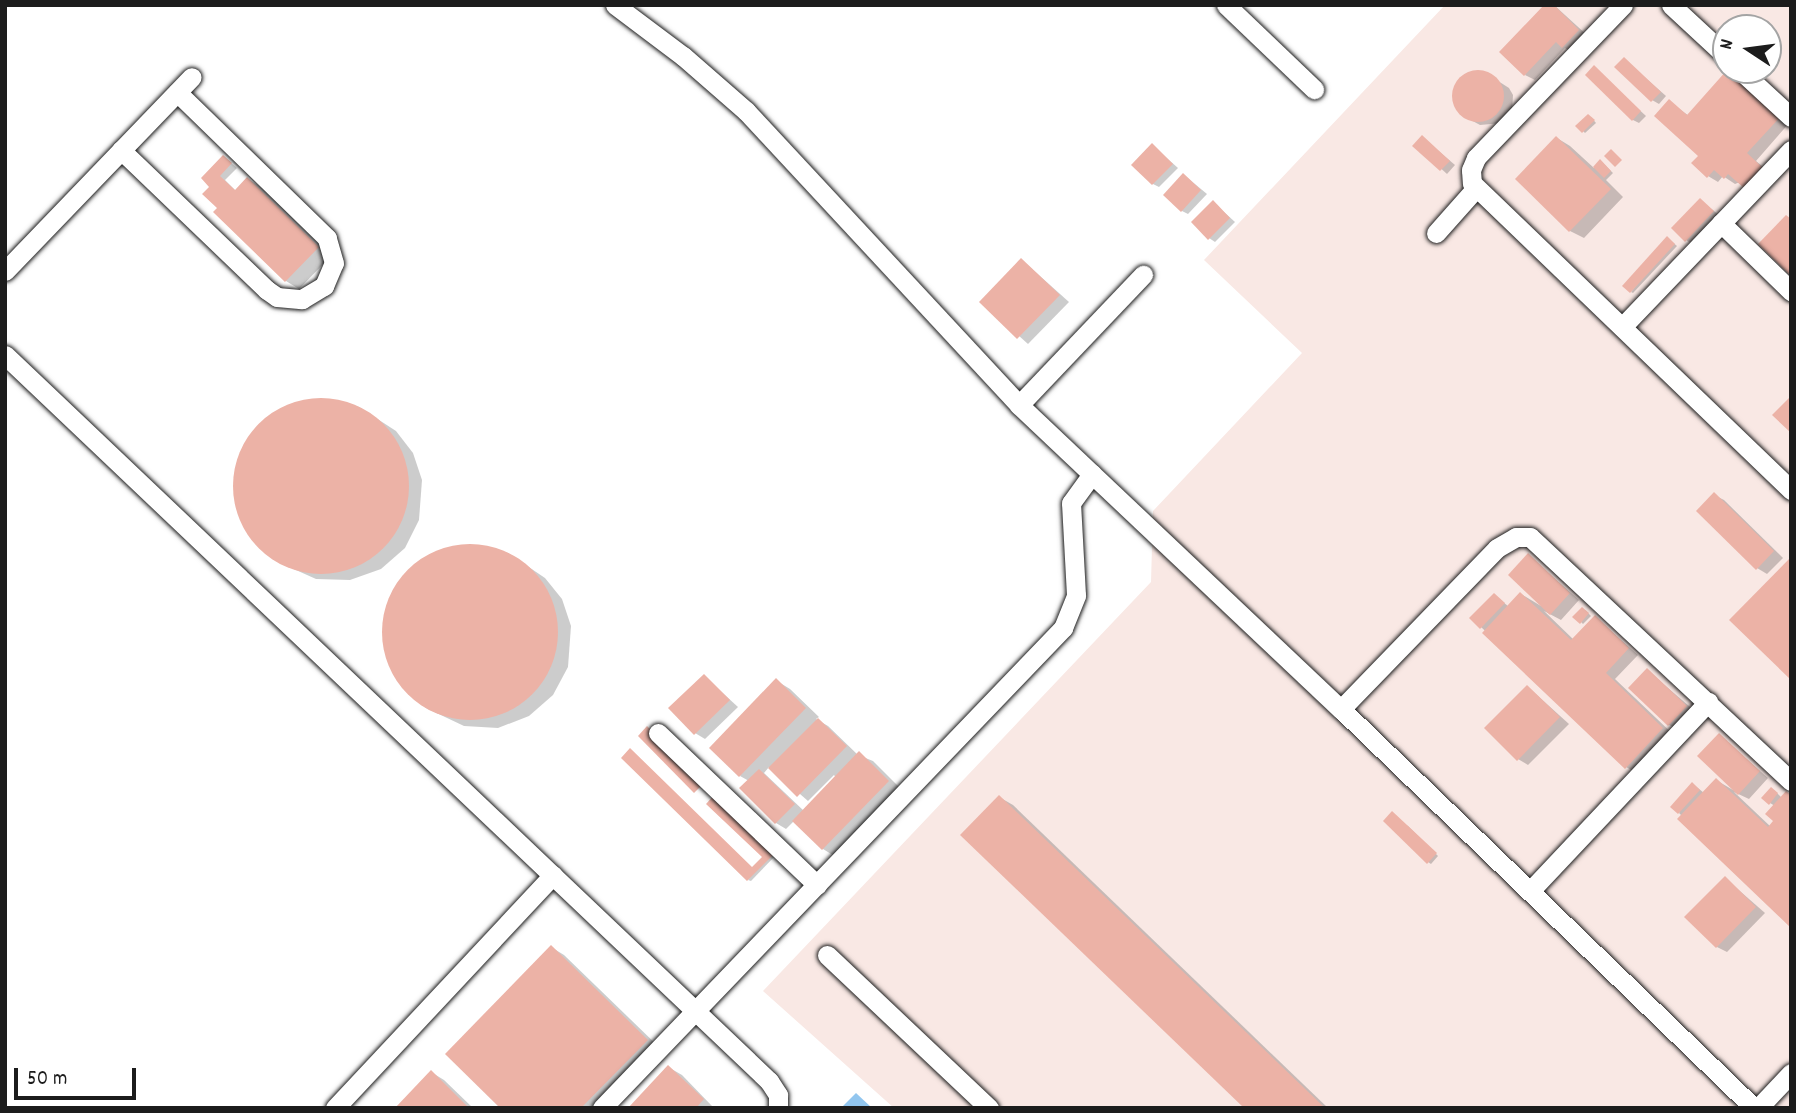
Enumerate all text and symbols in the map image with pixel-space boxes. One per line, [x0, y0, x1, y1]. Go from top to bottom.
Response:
north arrow [1712, 14, 1782, 84]
text: N [1714, 37, 1742, 52]
scale bar [18, 1054, 140, 1098]
text: 50 m [27, 1065, 67, 1095]

